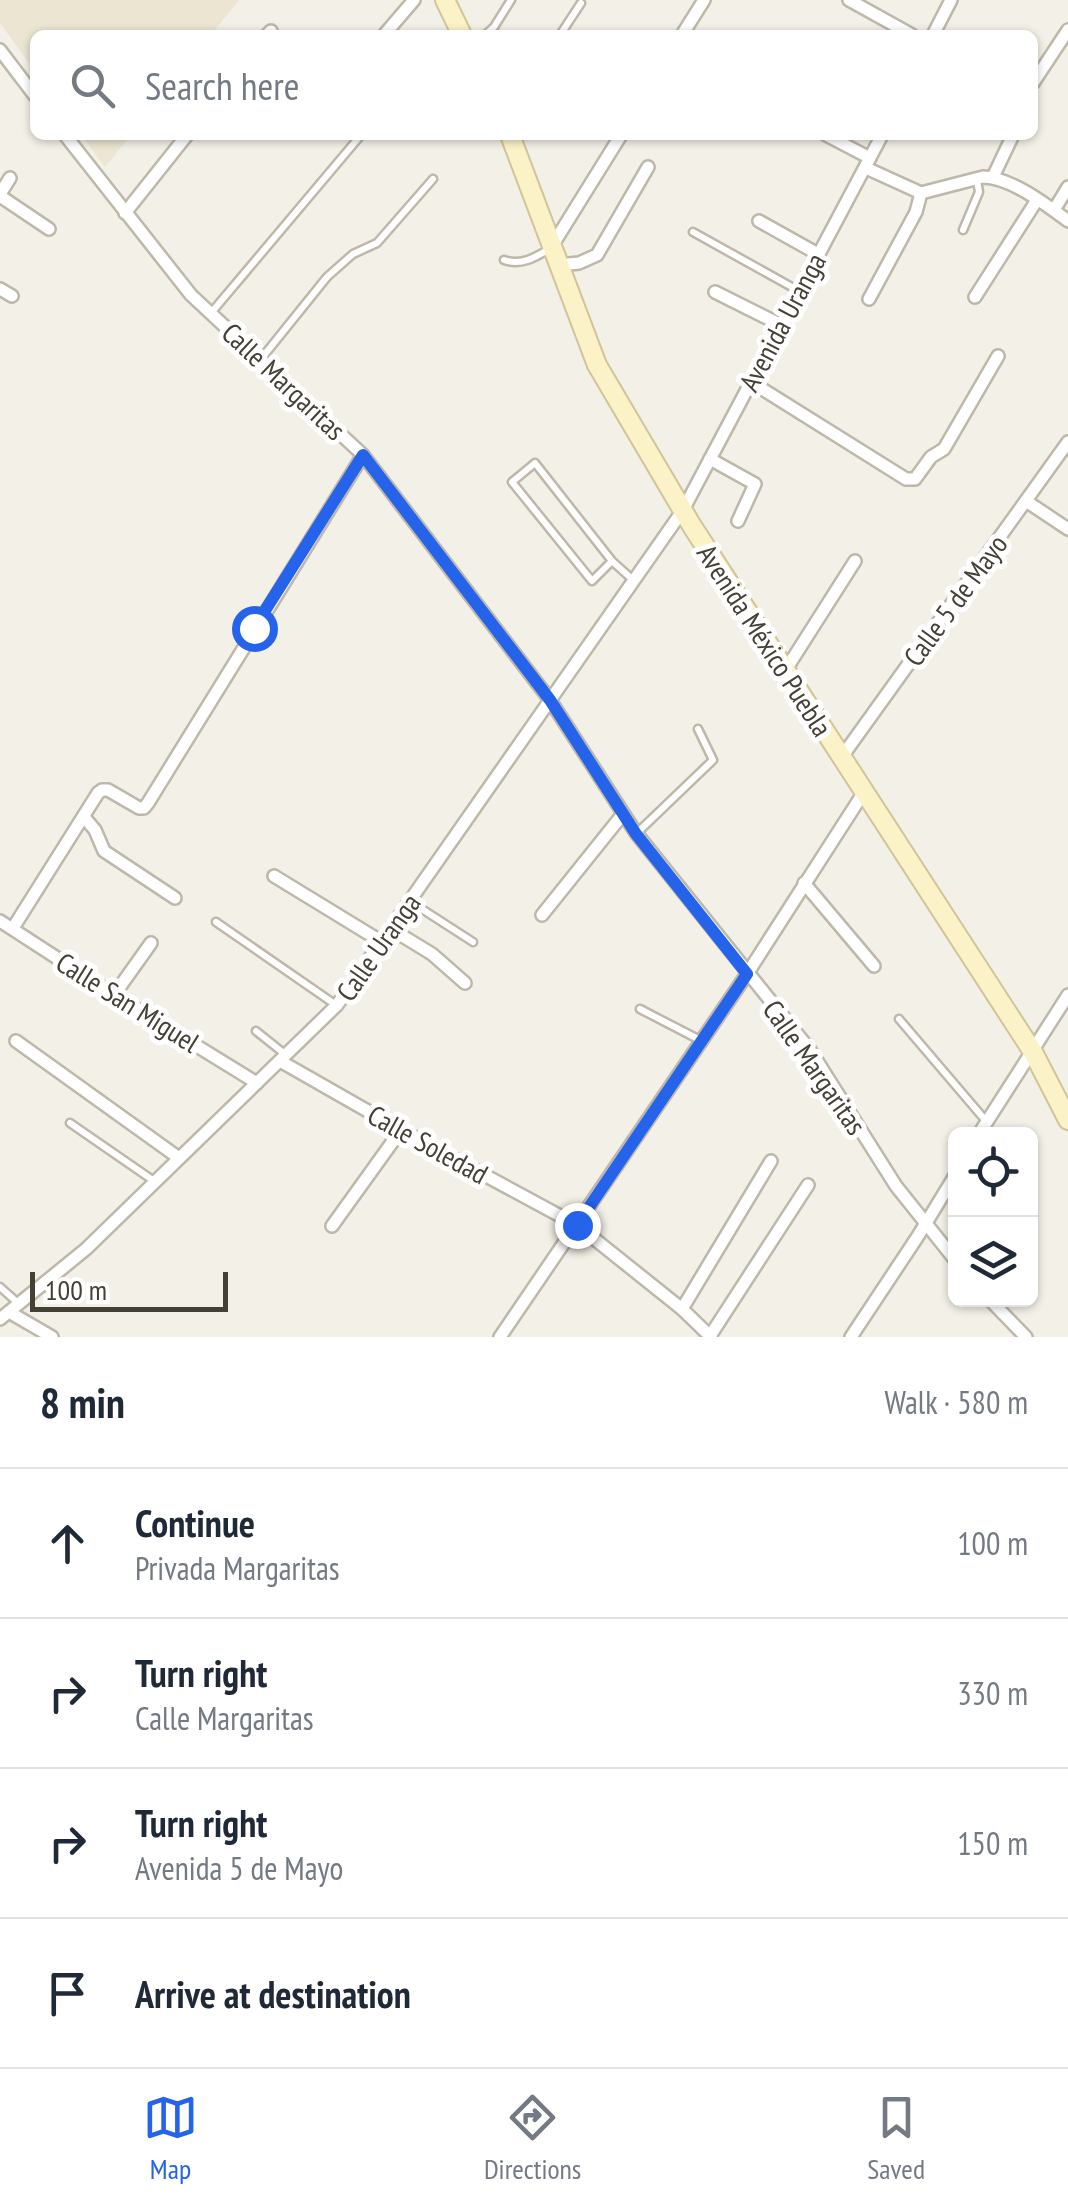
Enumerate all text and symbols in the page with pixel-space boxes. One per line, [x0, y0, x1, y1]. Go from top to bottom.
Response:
search box [30, 30, 1038, 140]
icon: search [65, 58, 120, 113]
text: Search here [145, 61, 299, 110]
street label: Avenida Uranga [730, 246, 834, 398]
street label: Calle Margaritas [214, 314, 354, 448]
street label: Calle 5 de Mayo [895, 527, 1015, 673]
street label: Avenida México Puebla [689, 537, 841, 743]
route start [232, 606, 278, 652]
street label: Calle Uranga [327, 886, 429, 1008]
street label: Calle San Miguel [50, 943, 207, 1061]
street label: Calle Margaritas [755, 992, 875, 1142]
street label: Calle Soledad [361, 1096, 495, 1192]
map controls [948, 1127, 1038, 1307]
button: locate [948, 1127, 1038, 1217]
route end [555, 1203, 601, 1249]
button: layers [948, 1217, 1038, 1307]
scale bar [30, 1267, 228, 1312]
text: 100 m [45, 1271, 107, 1308]
text: 8 min [40, 1375, 125, 1430]
text: Walk · 580 m [884, 1381, 1028, 1423]
text: Continue [135, 1498, 255, 1547]
icon: ahead [40, 1516, 95, 1571]
text: 100 m [957, 1522, 1028, 1564]
text: Privada Margaritas [135, 1547, 340, 1589]
text: Turn right [135, 1648, 267, 1697]
icon: right [40, 1666, 95, 1721]
text: 330 m [957, 1672, 1028, 1714]
text: Calle Margaritas [135, 1697, 314, 1739]
text: Turn right [135, 1798, 267, 1847]
icon: right [40, 1816, 95, 1871]
text: 150 m [957, 1822, 1028, 1864]
text: Avenida 5 de Mayo [135, 1847, 343, 1889]
icon: arrive [40, 1966, 95, 2021]
text: Arrive at destination [135, 1969, 411, 2018]
tab: Map [143, 2090, 198, 2187]
tab: Directions [484, 2090, 581, 2187]
tab: Saved [867, 2090, 925, 2187]

